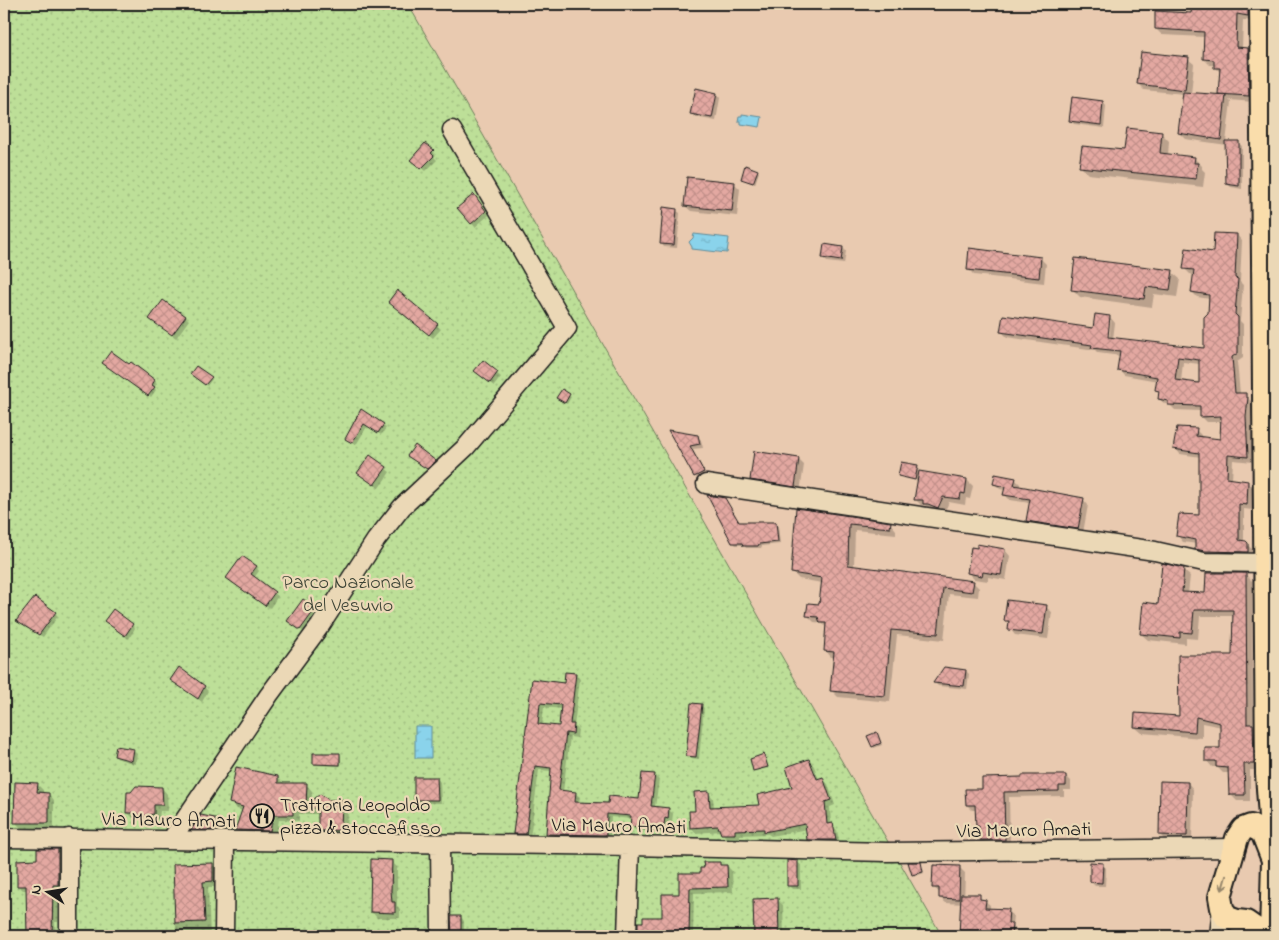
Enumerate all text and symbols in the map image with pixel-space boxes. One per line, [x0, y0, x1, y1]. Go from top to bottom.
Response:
park label: Parco Nazionale del Vesuvio [282, 569, 414, 621]
place label: Trattoria Leopoldo pizza & stoccafisso [280, 792, 441, 844]
restaurant icon: Trattoria Leopoldo pizza & stoccafisso [249, 803, 275, 829]
street label: Via Mauro Amati [100, 806, 237, 837]
street label: Via Mauro Amati [550, 812, 687, 843]
street label: Via Mauro Amati [955, 816, 1092, 847]
north arrow [22, 868, 72, 918]
one-way arrow [1219, 875, 1229, 891]
text: N [25, 883, 48, 896]

